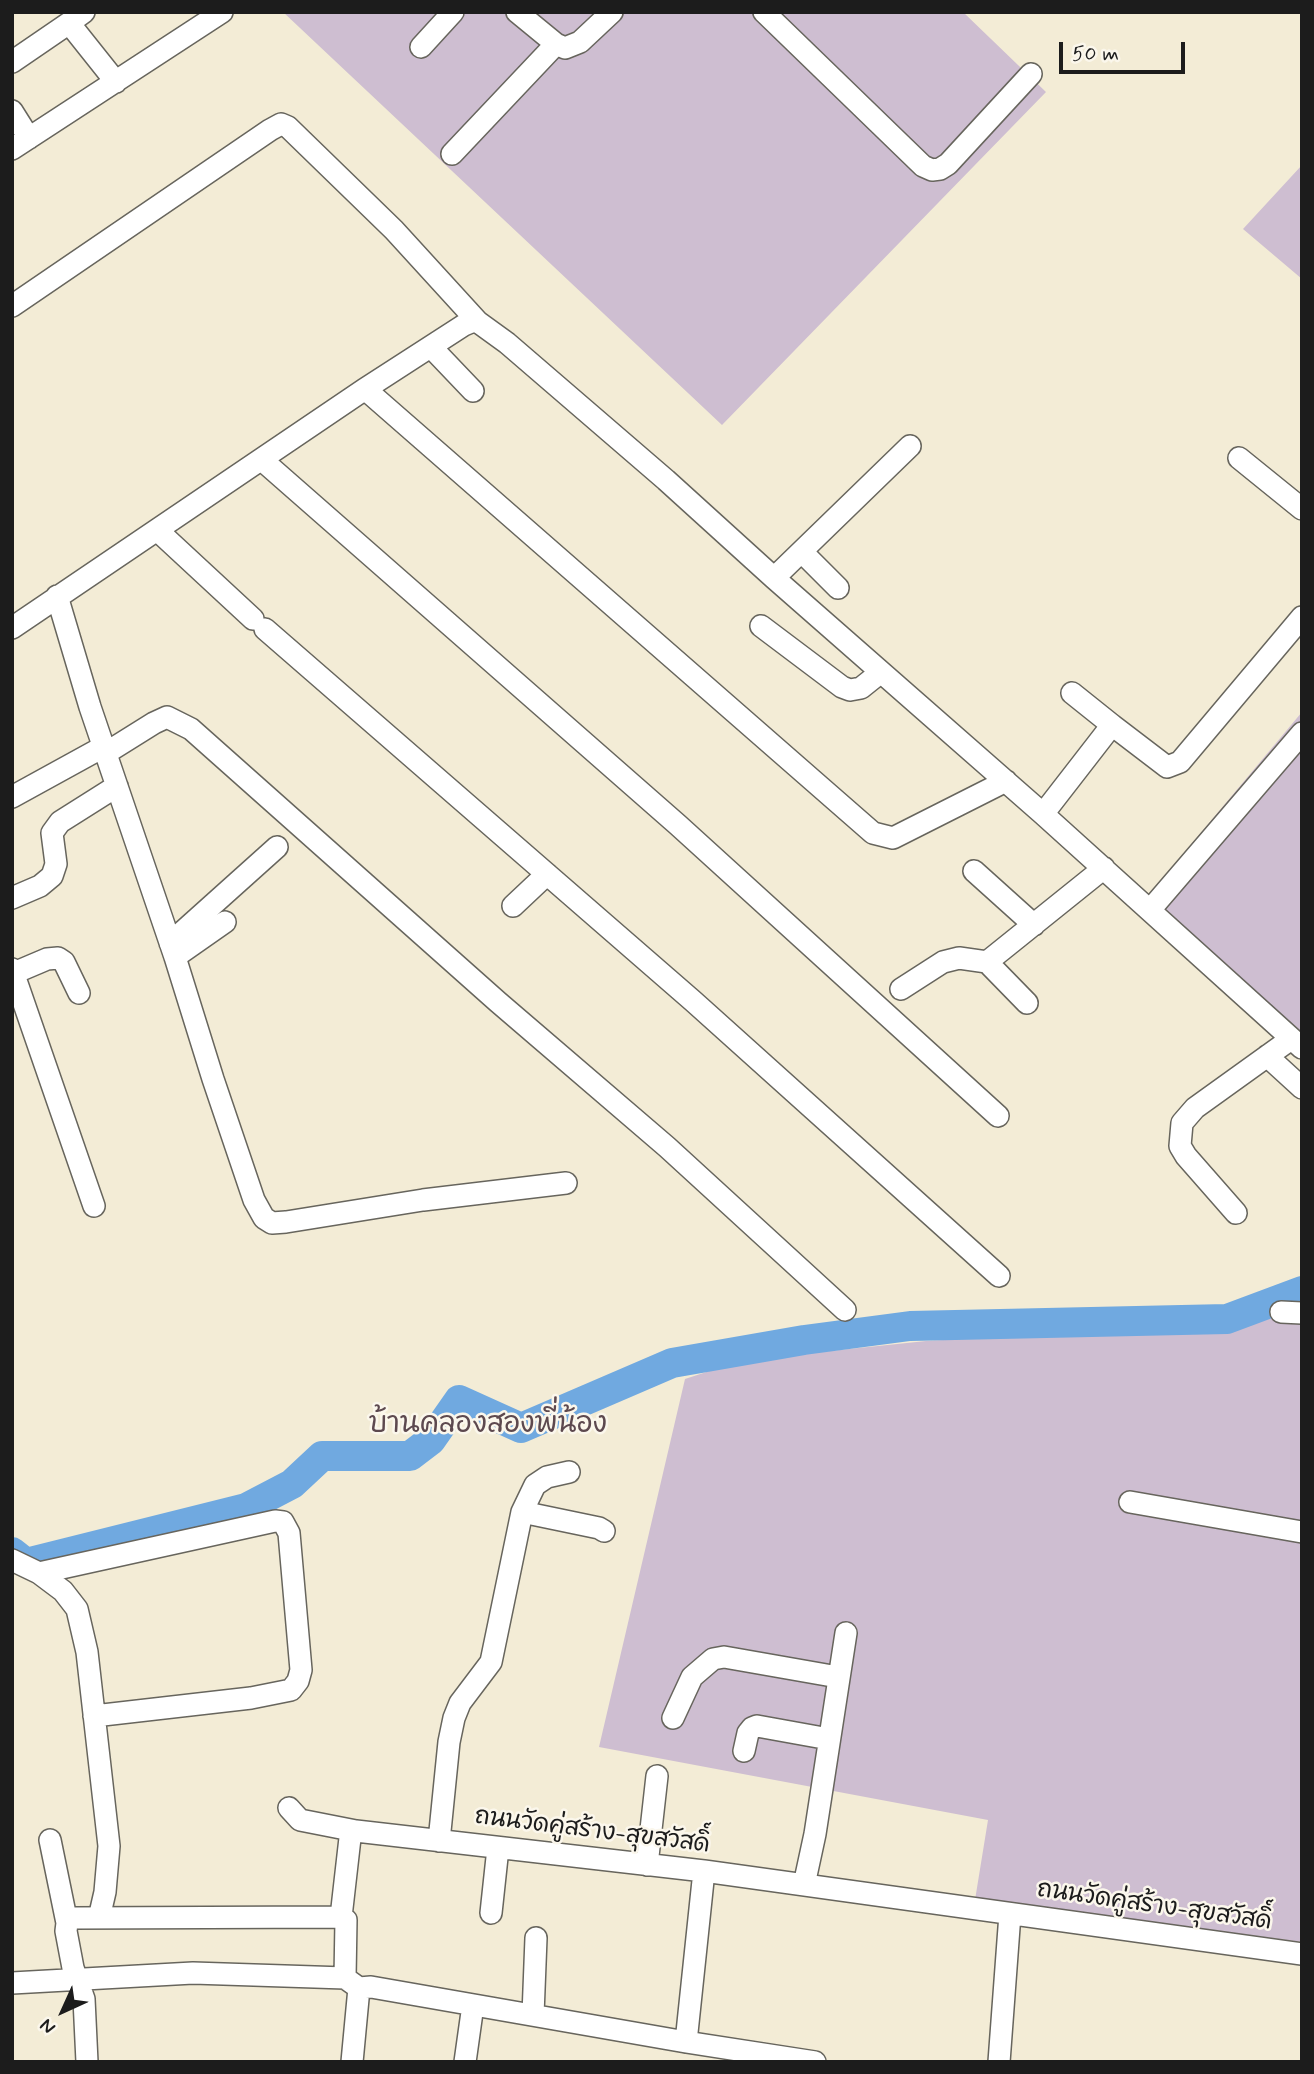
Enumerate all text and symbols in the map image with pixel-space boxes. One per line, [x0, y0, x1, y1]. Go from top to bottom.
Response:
scale bar [1062, 28, 1188, 72]
text: 50 m [1072, 40, 1119, 68]
district label: บ้านคลองสองพี่น้อง [369, 1409, 607, 1443]
street label: ถนนวัดคู่สร้าง-สุขสวัสดิ์ [473, 1803, 711, 1861]
street label: ถนนวัดคู่สร้าง-สุขสวัสดิ์ [1035, 1876, 1273, 1938]
north arrow [28, 1976, 98, 2046]
text: N [34, 2013, 61, 2040]

